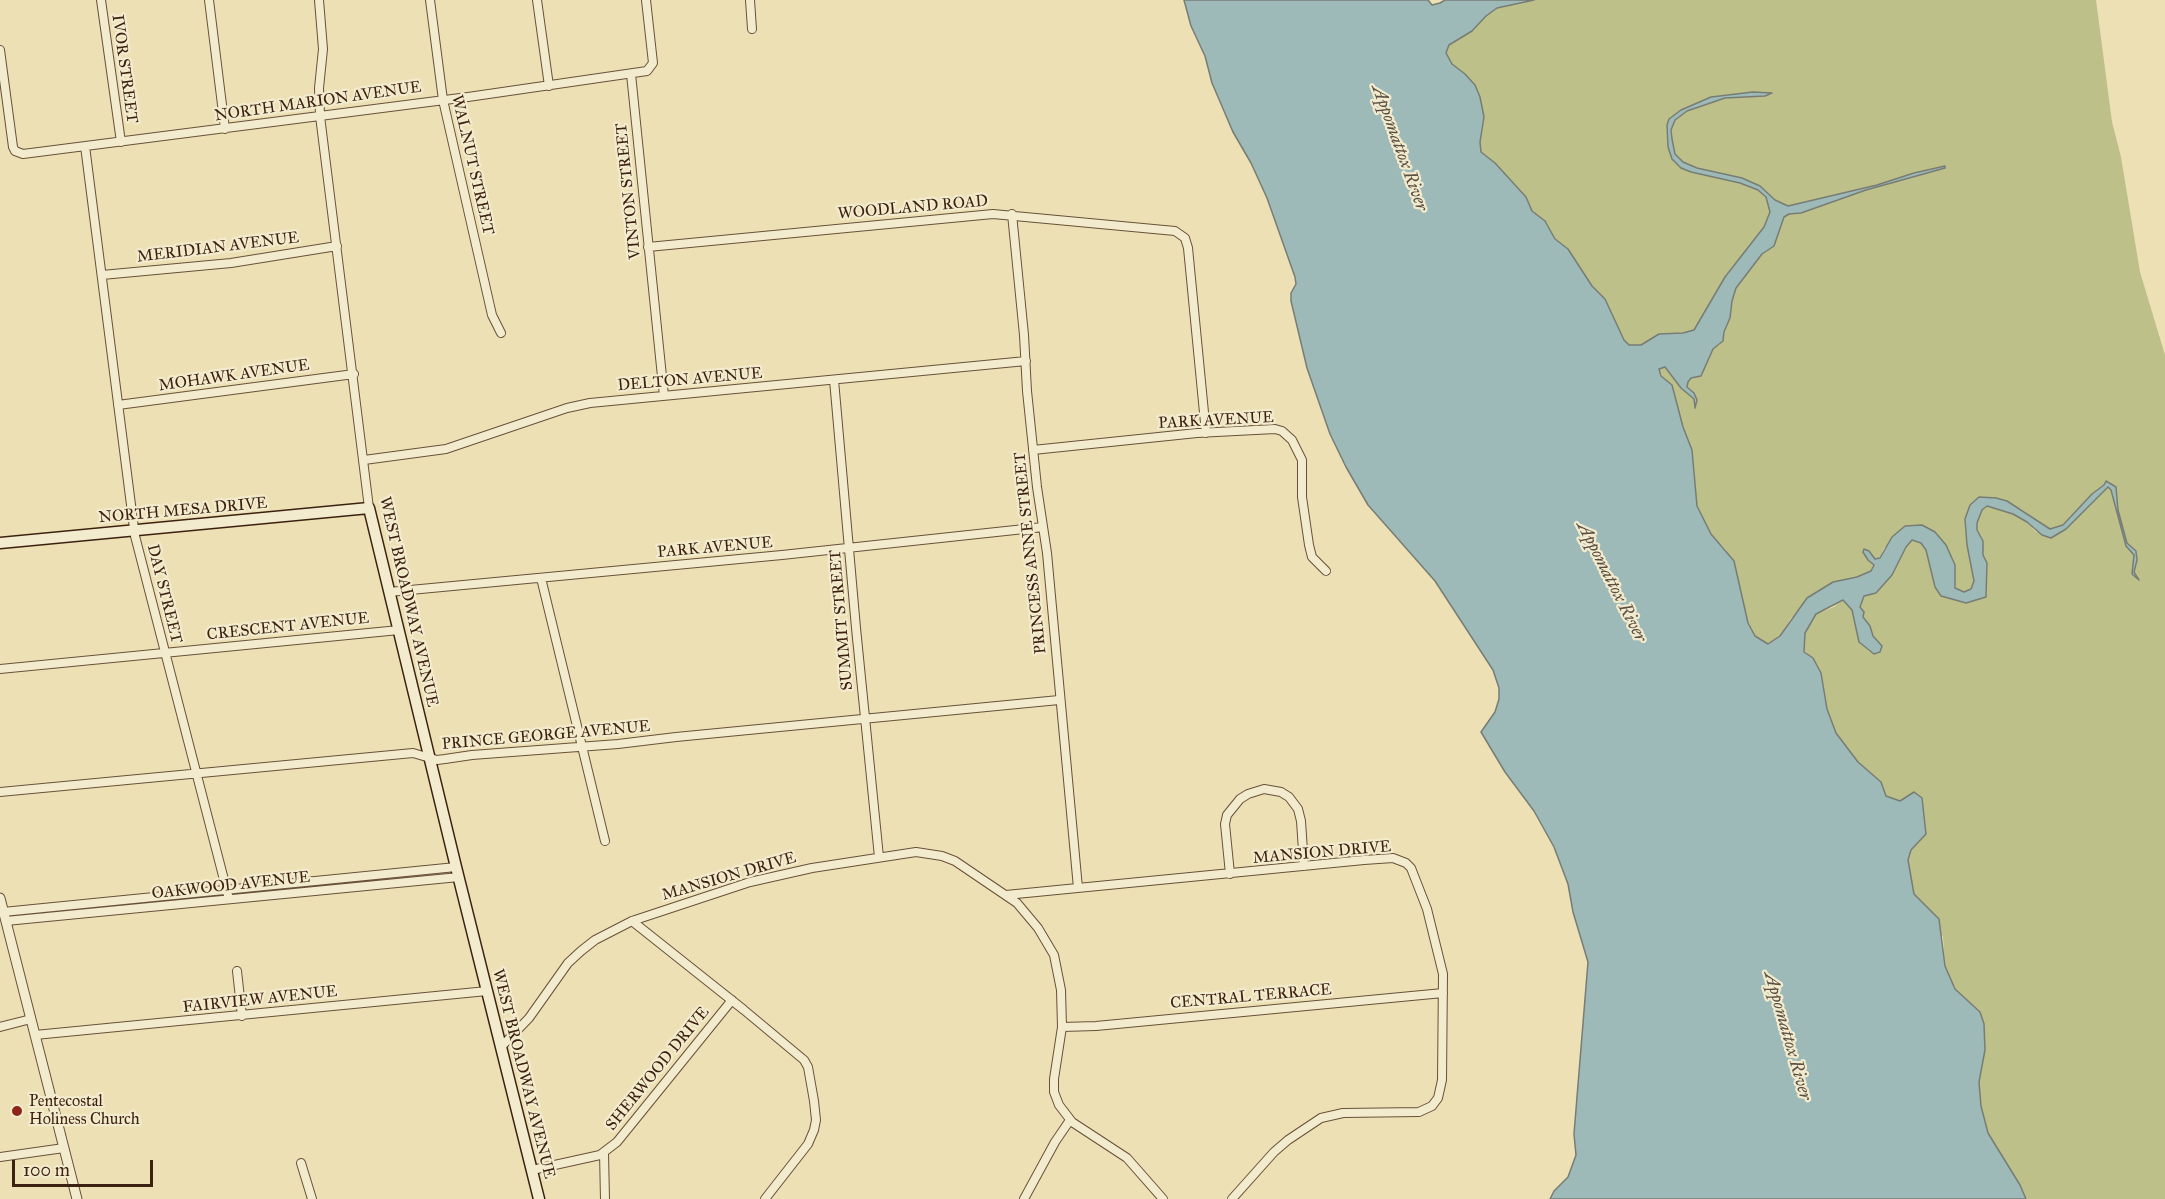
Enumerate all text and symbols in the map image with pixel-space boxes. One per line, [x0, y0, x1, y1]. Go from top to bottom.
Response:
street label: IVOR STREET [107, 13, 141, 125]
street label: NORTH MARION AVENUE [213, 78, 423, 126]
water label: Appomattox River [1366, 82, 1432, 214]
street label: WALNUT STREET [447, 93, 497, 237]
street label: VINTON STREET [612, 122, 646, 260]
street label: WOODLAND ROAD [837, 192, 989, 224]
street label: MERIDIAN AVENUE [136, 229, 300, 267]
street label: MOHAWK AVENUE [157, 356, 311, 396]
street label: DELTON AVENUE [617, 364, 763, 396]
street label: PARK AVENUE [1158, 408, 1274, 434]
street label: PRINCESS ANNE STREET [1011, 451, 1051, 655]
street label: NORTH MESA DRIVE [98, 494, 268, 528]
street label: WEST BROADWAY AVENUE [374, 495, 442, 709]
water label: Appomattox River [1571, 518, 1651, 646]
street label: PARK AVENUE [657, 533, 773, 563]
street label: DAY STREET [142, 542, 186, 646]
street label: SUMMIT STREET [826, 549, 858, 691]
street label: CRESCENT AVENUE [206, 609, 370, 645]
street label: PRINCE GEORGE AVENUE [441, 717, 651, 755]
street label: MANSION DRIVE [1252, 837, 1392, 869]
street label: MANSION DRIVE [660, 849, 798, 905]
street label: OAKWOOD AVENUE [151, 868, 311, 904]
street label: WEST BROADWAY AVENUE [488, 967, 558, 1181]
water label: Appomattox River [1758, 969, 1816, 1103]
street label: CENTRAL TERRACE [1170, 980, 1332, 1014]
street label: FAIRVIEW AVENUE [182, 982, 338, 1018]
street label: SHERWOOD DRIVE [602, 1003, 714, 1135]
place label: Pentecostal Holiness Church [29, 1092, 140, 1130]
marker: Pentecostal Holiness Church [10, 1104, 24, 1118]
scale bar [15, 1148, 156, 1186]
text: 100 m [23, 1159, 70, 1181]

